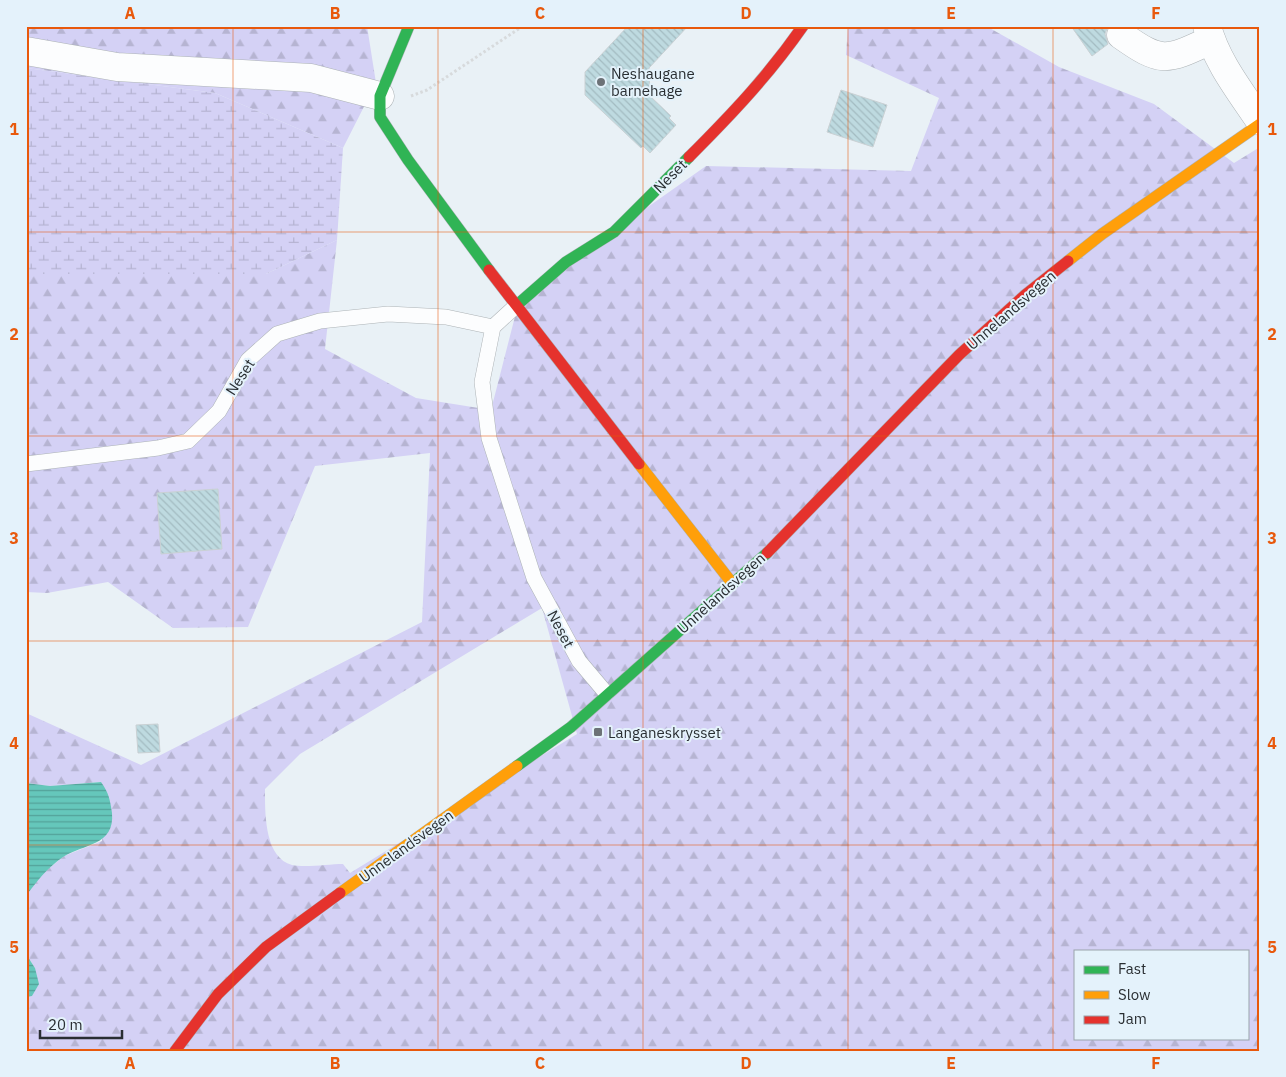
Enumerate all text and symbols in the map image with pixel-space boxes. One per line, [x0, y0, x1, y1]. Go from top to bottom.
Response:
text: A [125, 3, 136, 23]
text: B [330, 3, 341, 23]
text: C [535, 3, 545, 23]
text: D [740, 3, 752, 23]
text: E [946, 3, 956, 23]
text: F [1151, 3, 1161, 23]
place label: Neshaugane barnehage [611, 64, 695, 100]
marker: Neshaugane barnehage [595, 76, 607, 88]
text: 1 [9, 119, 19, 139]
text: 1 [1267, 119, 1277, 139]
street label: Neset [649, 155, 691, 197]
street label: Unnelandsvegen [963, 266, 1059, 354]
text: 2 [9, 324, 19, 344]
text: 2 [1267, 324, 1277, 344]
street label: Neset [221, 355, 259, 399]
text: 3 [9, 528, 19, 548]
text: 3 [1267, 528, 1277, 548]
street label: Unnelandsvegen [673, 548, 769, 638]
street label: Neset [543, 607, 579, 651]
place label: Langaneskrysset [608, 723, 721, 742]
marker: Langaneskrysset [592, 726, 604, 738]
text: 4 [9, 733, 19, 753]
text: 4 [1267, 733, 1277, 753]
street label: Unnelandsvegen [355, 805, 457, 887]
text: 5 [9, 937, 19, 957]
text: 5 [1267, 937, 1277, 957]
legend [1074, 950, 1248, 1040]
text: Fast [1118, 959, 1146, 978]
text: Slow [1118, 985, 1151, 1004]
scale bar [40, 1007, 122, 1039]
text: Jam [1118, 1009, 1147, 1028]
text: 20 m [48, 1015, 83, 1034]
text: A [125, 1053, 136, 1073]
text: B [330, 1053, 341, 1073]
text: C [535, 1053, 545, 1073]
text: D [740, 1053, 752, 1073]
text: E [946, 1053, 956, 1073]
text: F [1151, 1053, 1161, 1073]

